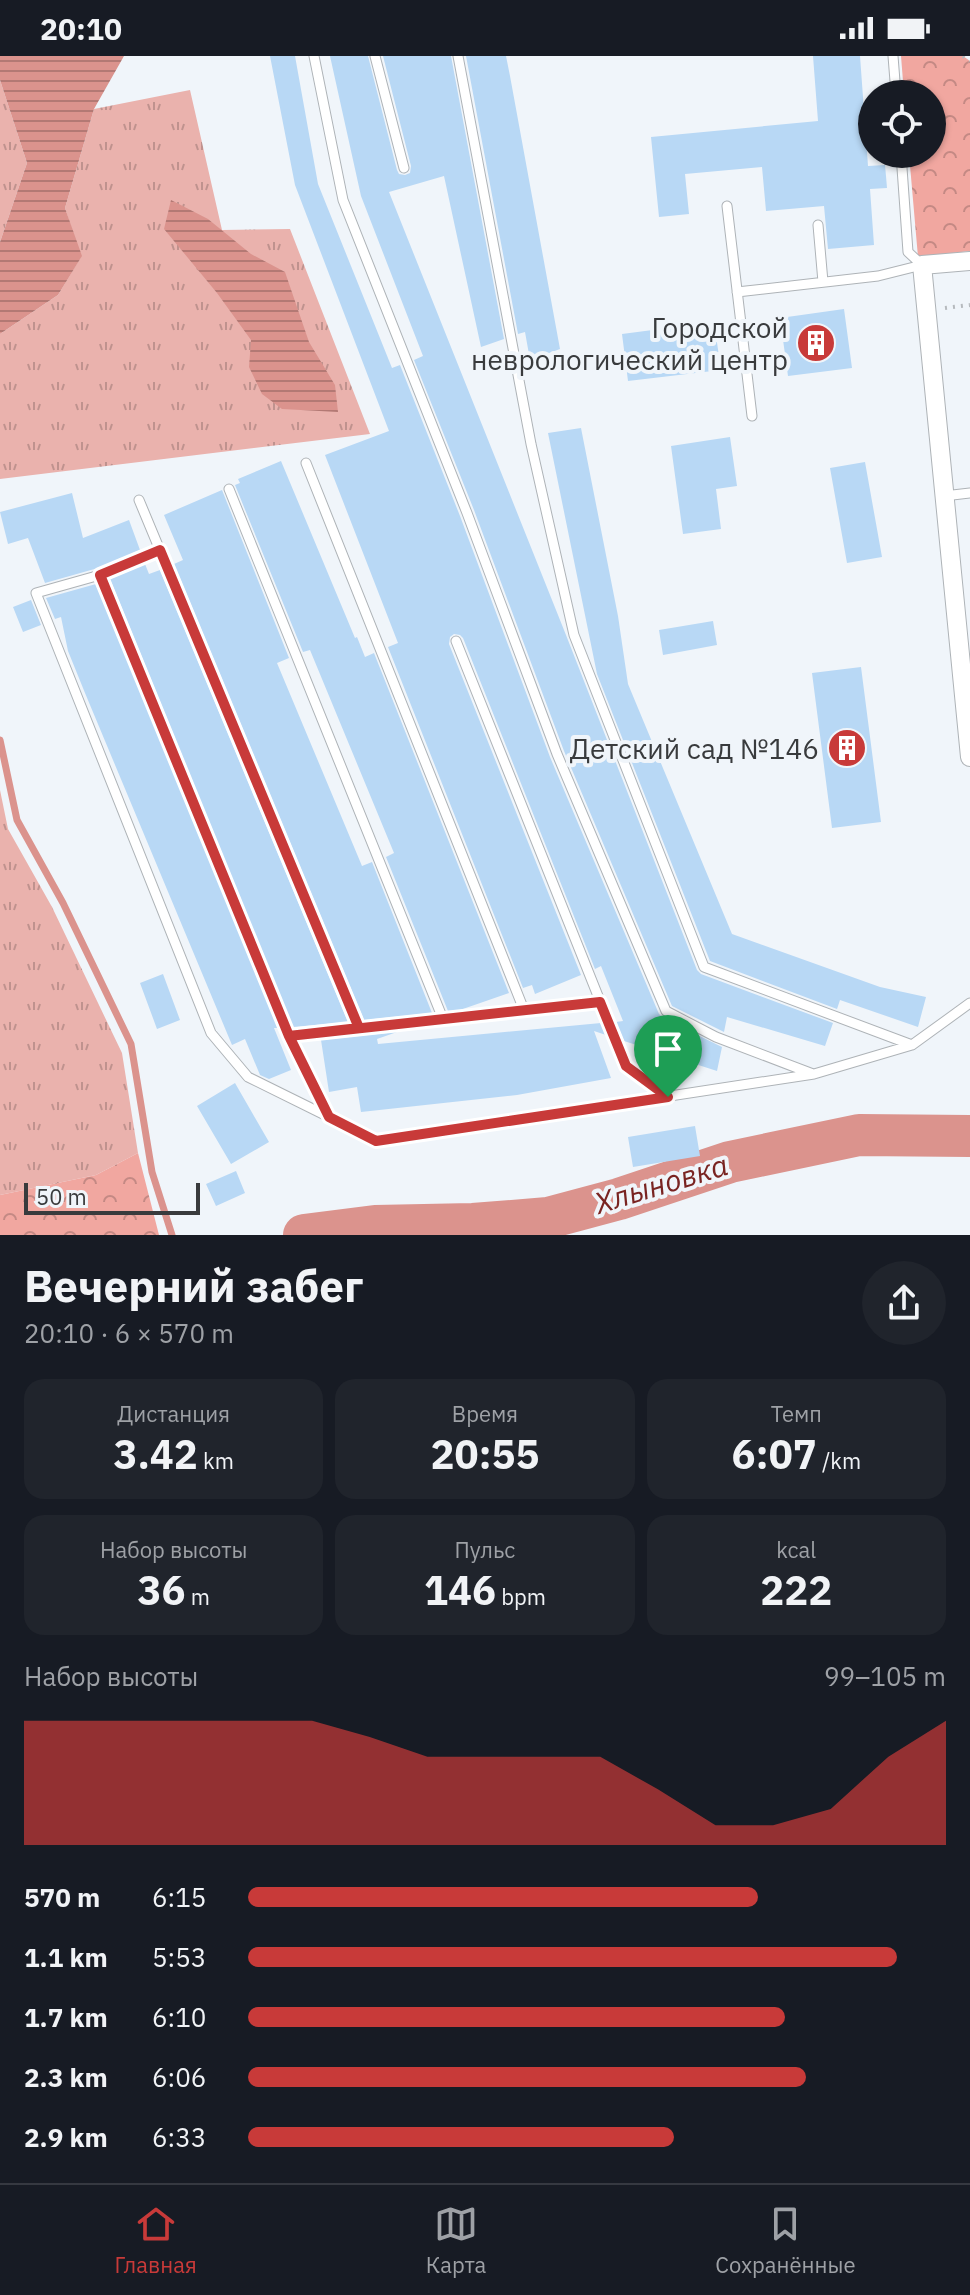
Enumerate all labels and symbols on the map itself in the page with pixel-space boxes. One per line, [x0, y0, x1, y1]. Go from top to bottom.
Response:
place label: Городской неврологический центр [471, 309, 788, 378]
building icon: Городской неврологический центр [795, 322, 837, 364]
building icon: Детский сад №146 [826, 727, 868, 769]
place label: Детский сад №146 [570, 730, 819, 767]
pin [634, 1015, 702, 1097]
water label: Хлыновка [588, 1144, 733, 1222]
scale bar [24, 1179, 200, 1215]

